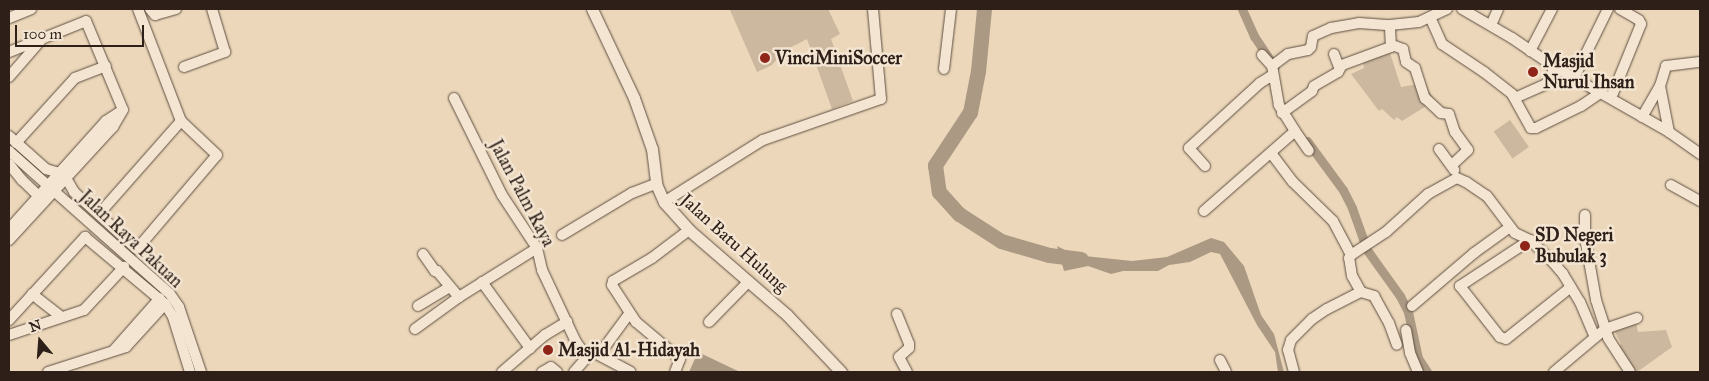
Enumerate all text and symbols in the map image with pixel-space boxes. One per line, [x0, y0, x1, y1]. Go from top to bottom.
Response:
scale bar [18, 15, 146, 47]
text: 100 m [23, 25, 62, 43]
place label: VinciMiniSoccer [775, 47, 902, 69]
place label: Masjid Nurul Ihsan [1543, 51, 1634, 94]
marker: VinciMiniSoccer [759, 52, 771, 64]
marker: Masjid Nurul Ihsan [1527, 66, 1539, 78]
street label: Jalan Palm Raya [485, 136, 559, 250]
street label: Jalan Raya Pakuan [75, 186, 187, 292]
street label: Jalan Batu Hulung [676, 189, 792, 297]
place label: SD Negeri Bubulak 3 [1535, 225, 1613, 268]
marker: SD Negeri Bubulak 3 [1519, 240, 1531, 252]
north arrow [15, 316, 65, 366]
text: N [27, 316, 43, 336]
place label: Masjid Al-Hidayah [558, 339, 700, 361]
marker: Masjid Al-Hidayah [542, 344, 554, 356]

